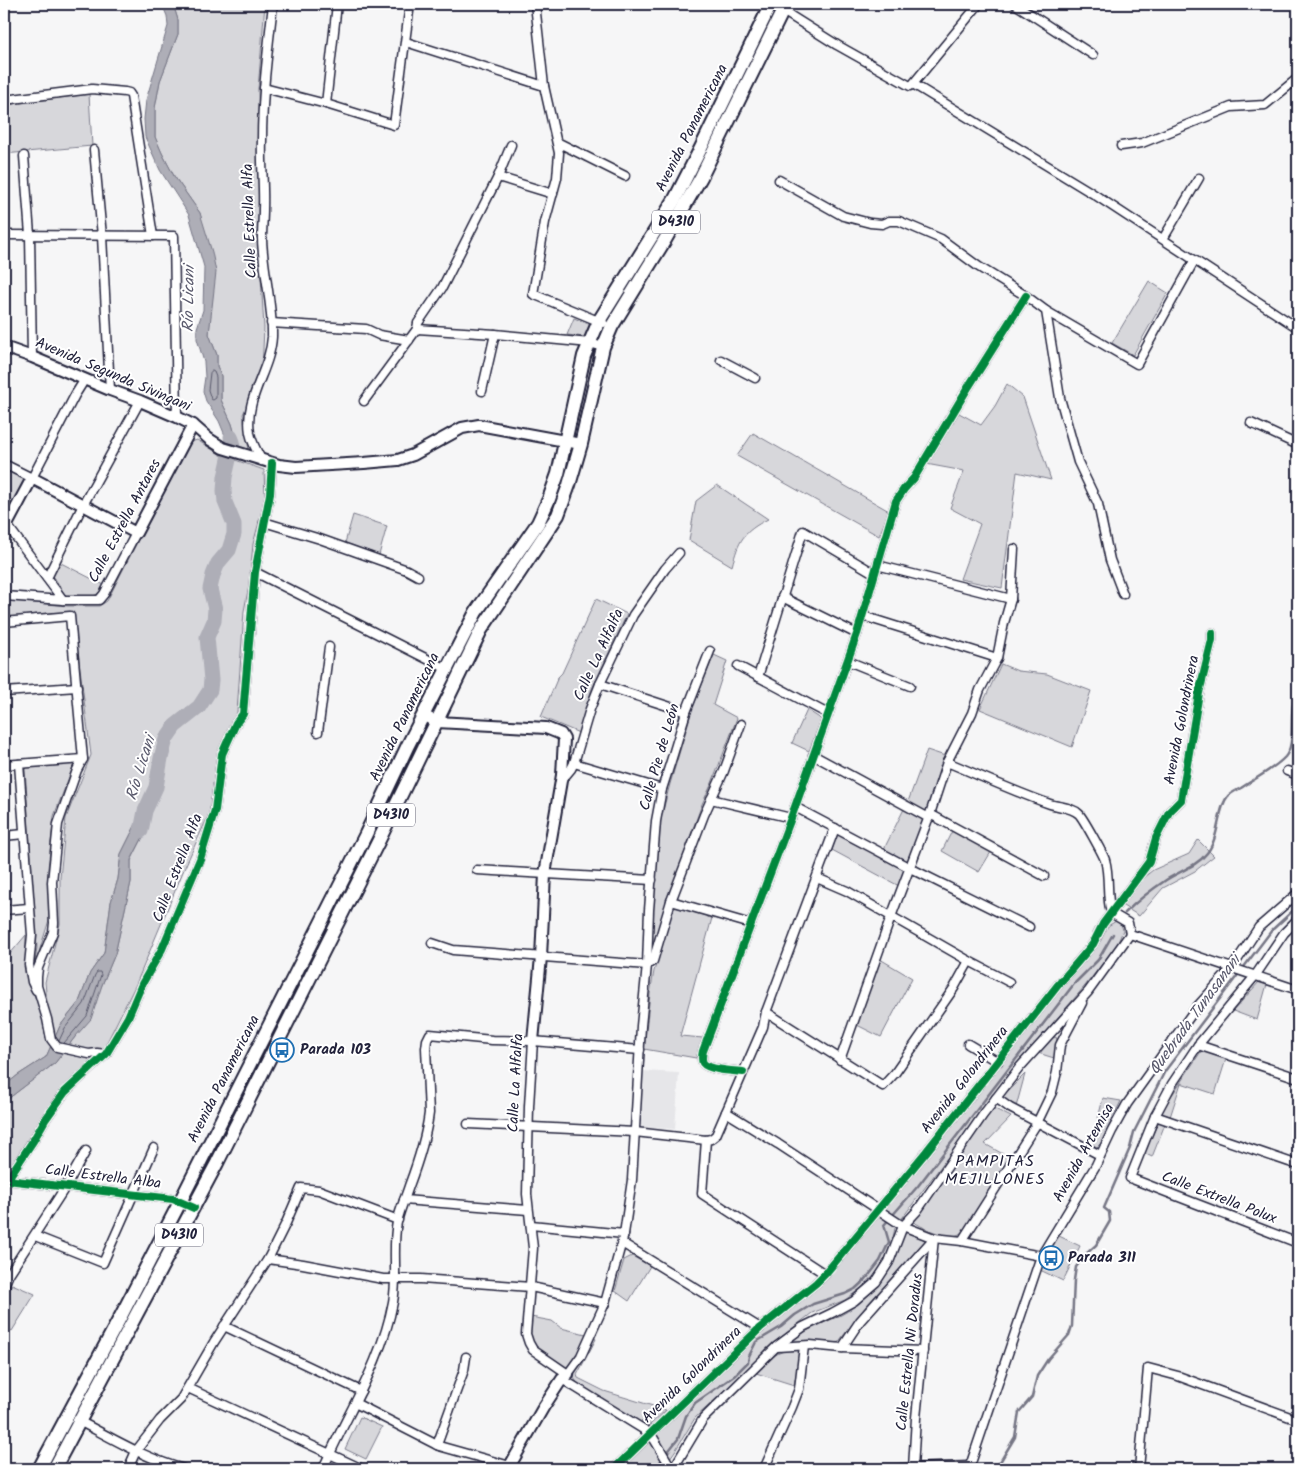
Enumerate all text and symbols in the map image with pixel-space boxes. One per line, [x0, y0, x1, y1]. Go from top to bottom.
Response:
street label: Avenida Panamericana [649, 60, 735, 196]
street label: Calle Estrella Alfa [236, 163, 264, 279]
road number: D4310 [652, 210, 700, 233]
water label: Río Licani [176, 262, 202, 332]
street label: Avenida Segunda Sivingani [31, 331, 196, 419]
street label: Calle Estrella Antares [82, 454, 168, 587]
street label: Calle La Alfalfa [567, 605, 631, 705]
street label: Avenida Panamericana [363, 649, 447, 785]
street label: Avenida Golondrinera [1158, 653, 1206, 787]
street label: Calle Pie de León [633, 701, 687, 813]
water label: Río Licani [119, 730, 164, 803]
road number: D4310 [367, 804, 415, 826]
street label: Calle Estrella Alfa [146, 810, 210, 926]
water label: Quebrada Tunasanani [1143, 947, 1249, 1080]
street label: Avenida Panamericana [181, 1011, 267, 1147]
street label: Avenida Golondrinera [915, 1021, 1015, 1139]
street label: Calle La Alfalfa [501, 1033, 531, 1133]
bus stop icon: Parada 103 [269, 1037, 295, 1063]
place label: Parada 103 [300, 1038, 371, 1062]
street label: Avenida Artemisa [1047, 1099, 1121, 1207]
district label: PAMPITAS MEJILLONES [945, 1149, 1045, 1192]
street label: Calle Estrella Alba [44, 1158, 162, 1196]
street label: Calle Extrella Polux [1158, 1165, 1281, 1231]
road number: D4310 [155, 1224, 203, 1246]
bus stop icon: Parada 311 [1038, 1245, 1064, 1271]
place label: Parada 311 [1068, 1246, 1136, 1270]
street label: Calle Estrella Ni Doradus [890, 1271, 930, 1432]
street label: Avenida Golondrinera [636, 1321, 748, 1429]

